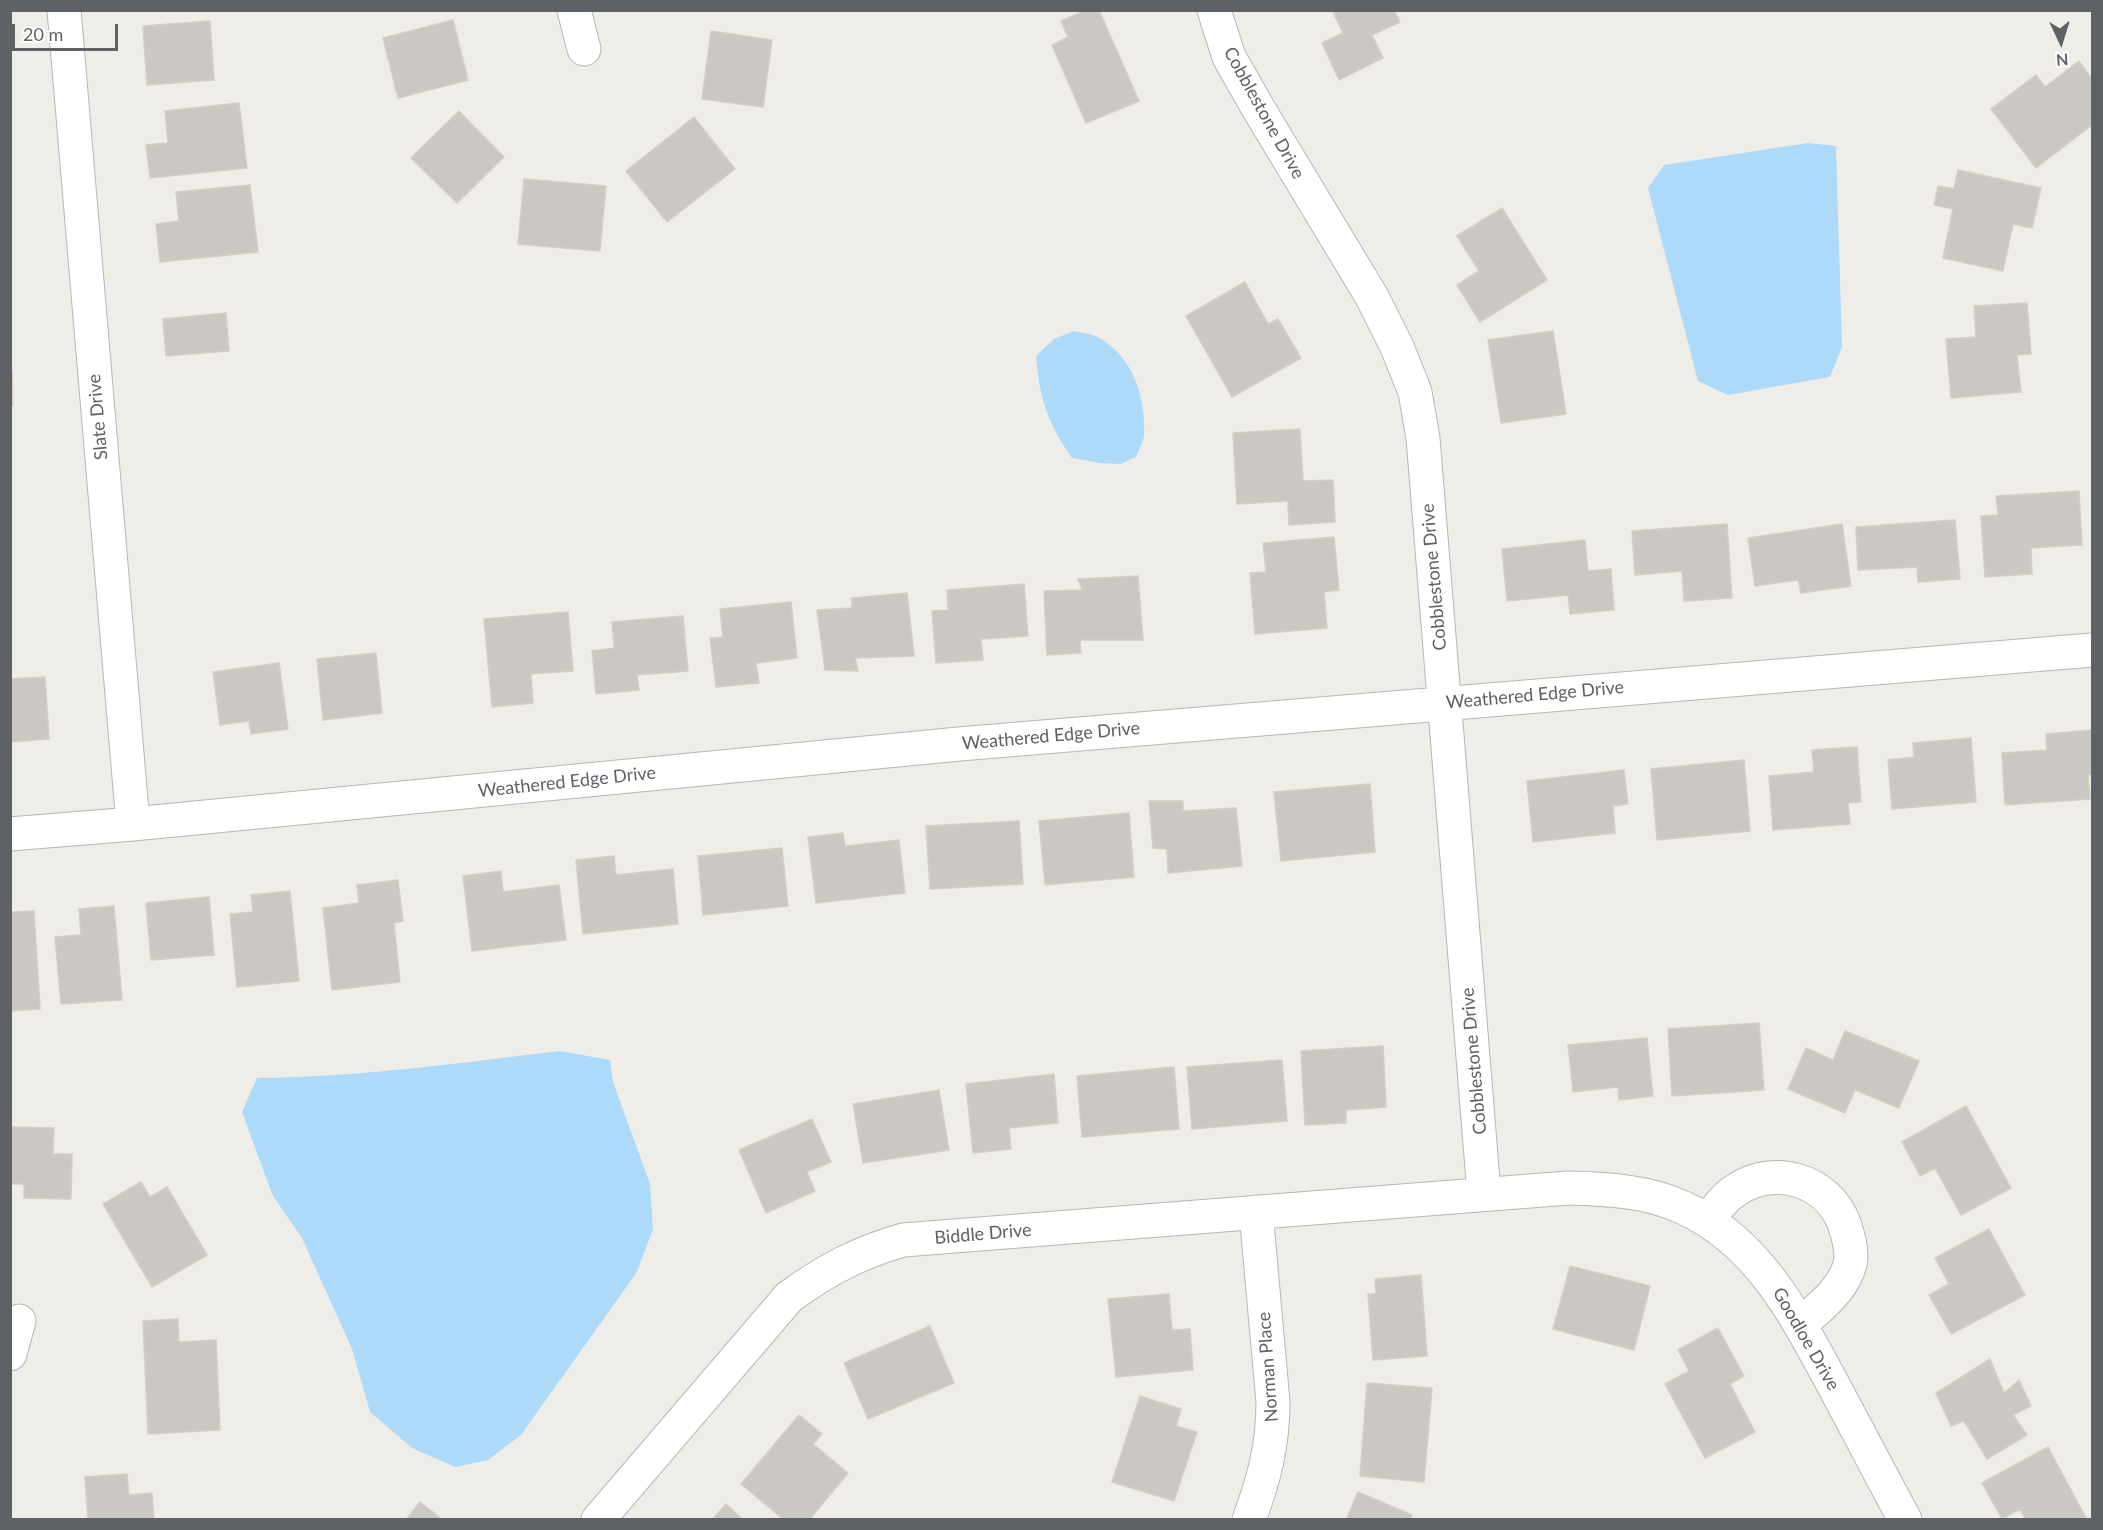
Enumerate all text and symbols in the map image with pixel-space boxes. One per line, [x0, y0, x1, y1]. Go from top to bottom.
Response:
scale bar [15, 12, 122, 50]
north arrow [2031, 12, 2091, 72]
text: 20 m [23, 23, 63, 45]
street label: Cobblestone Drive [1219, 43, 1309, 183]
text: N [2055, 51, 2069, 70]
street label: Slate Drive [83, 373, 113, 461]
street label: Cobblestone Drive [1417, 503, 1451, 651]
street label: Weathered Edge Drive [1445, 676, 1625, 714]
street label: Weathered Edge Drive [961, 717, 1141, 755]
street label: Weathered Edge Drive [477, 762, 657, 802]
street label: Cobblestone Drive [1457, 987, 1491, 1135]
street label: Biddle Drive [934, 1219, 1032, 1249]
street label: Goodloe Drive [1768, 1284, 1844, 1394]
street label: Norman Place [1253, 1311, 1283, 1423]

